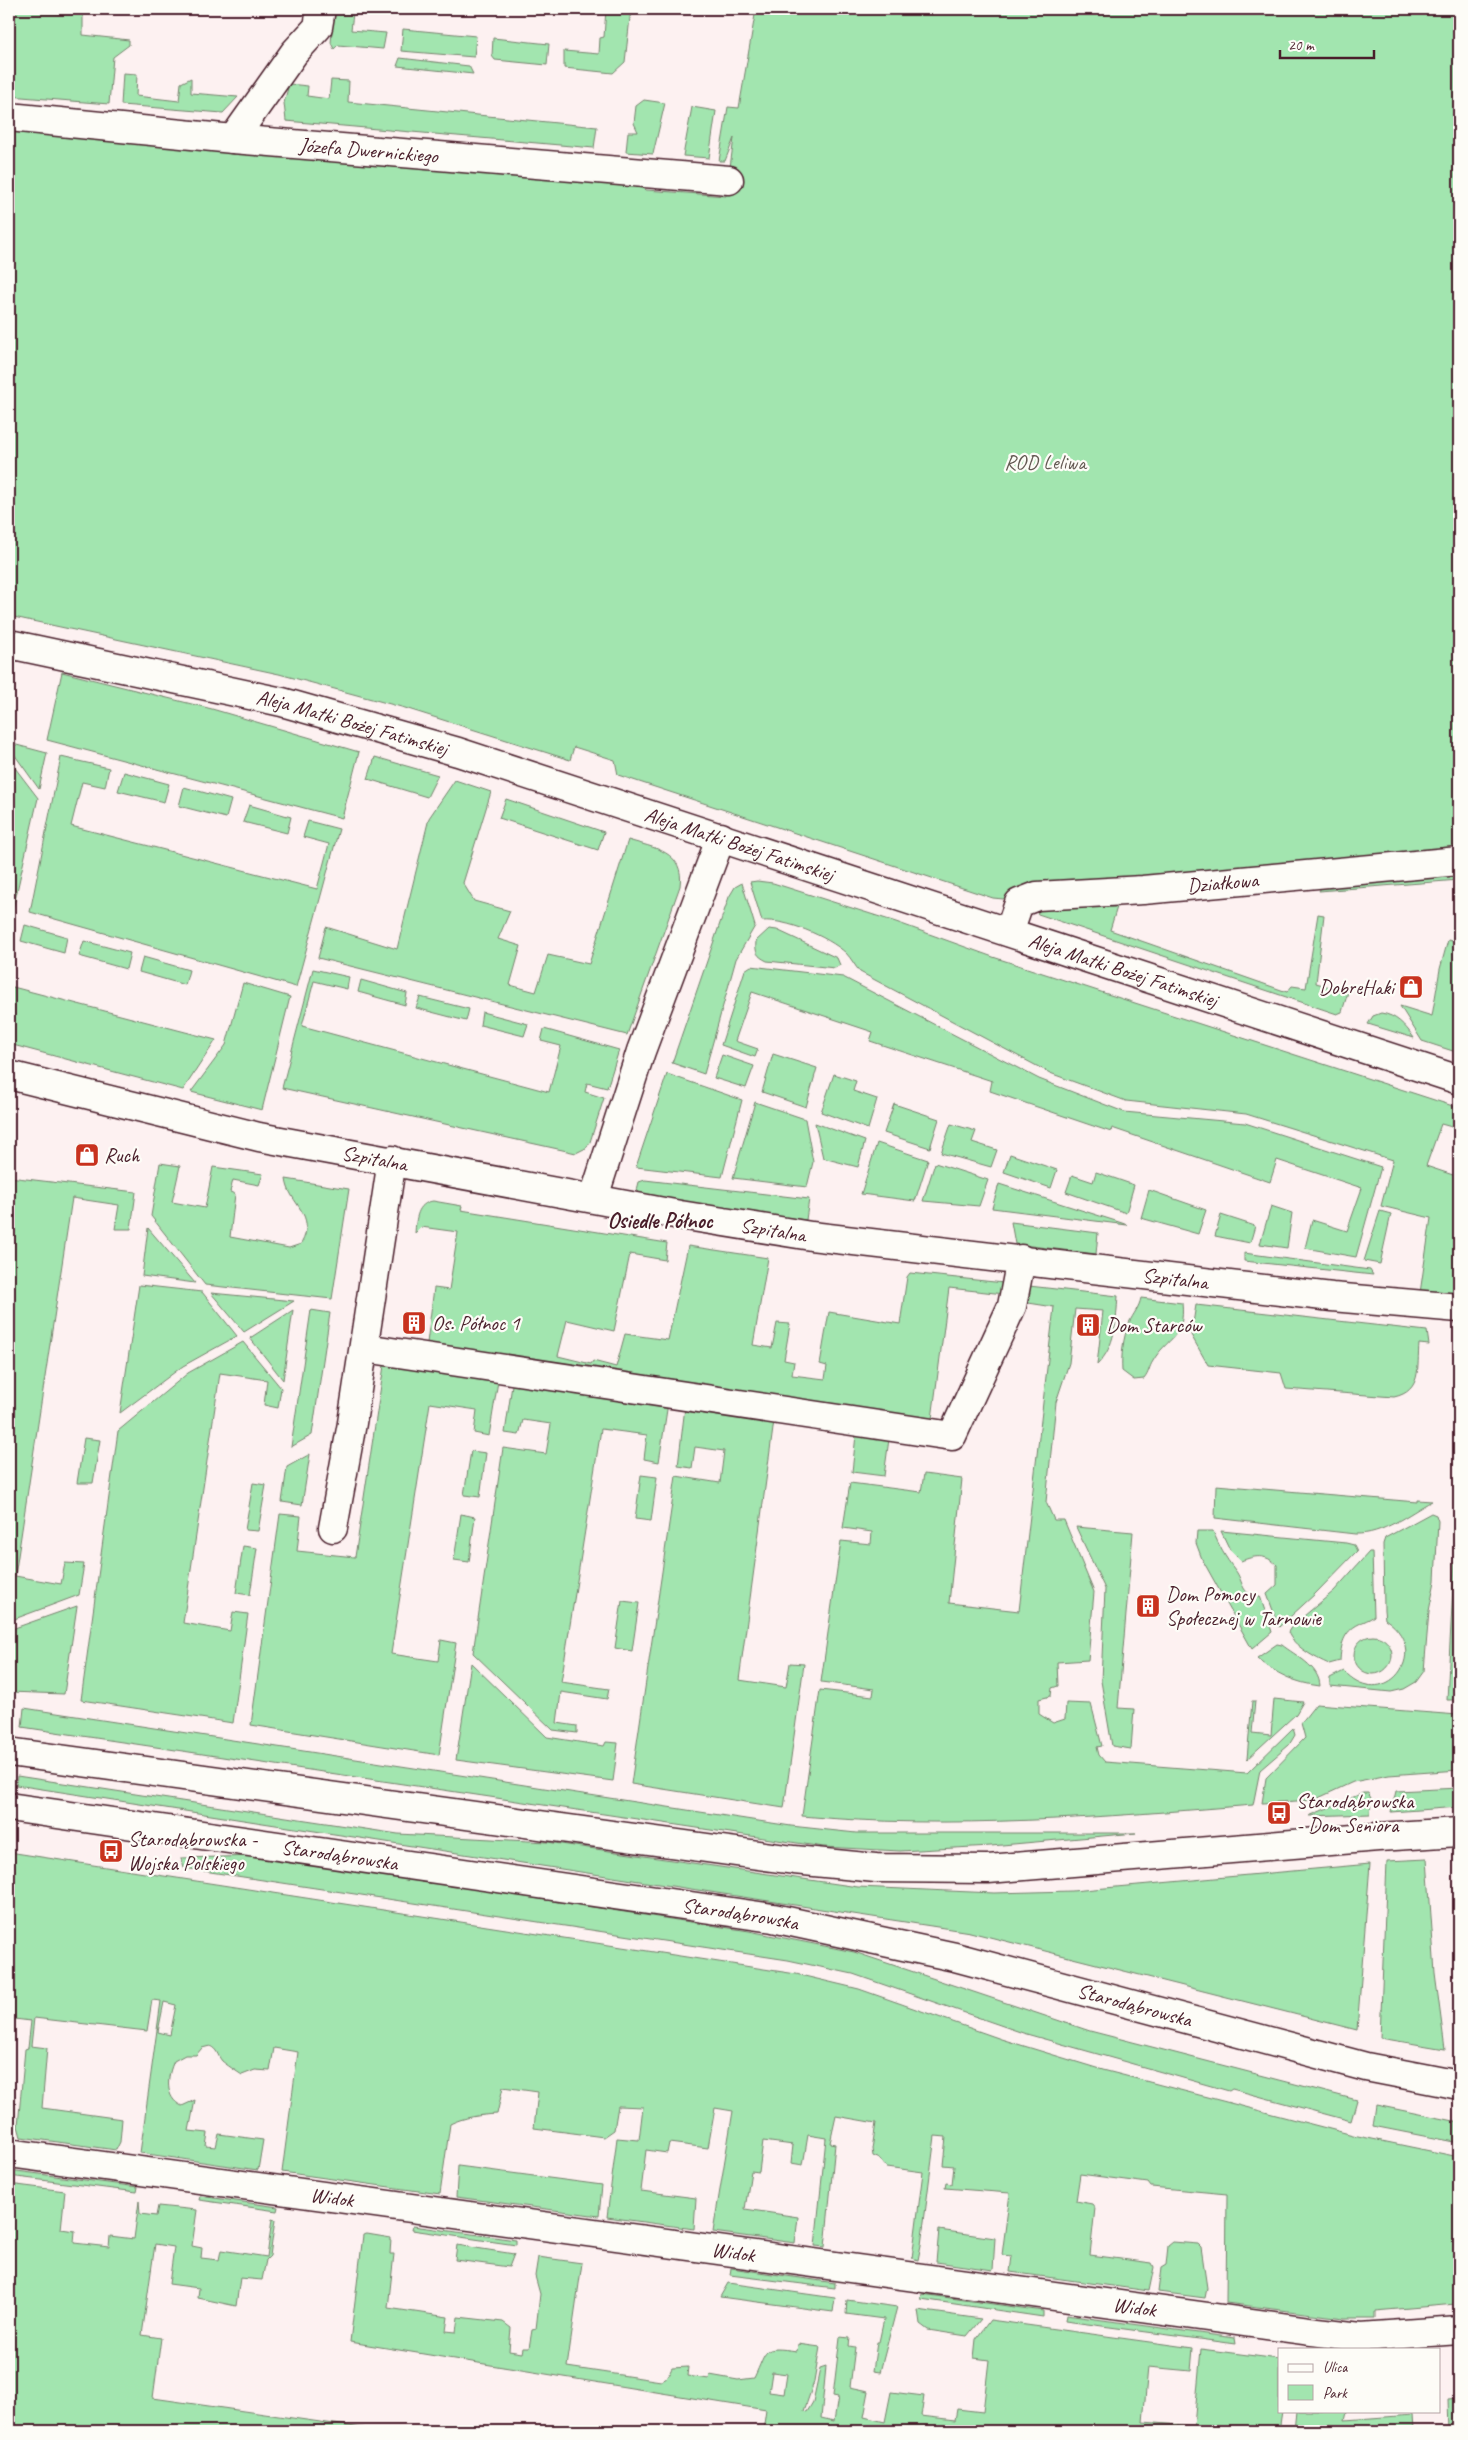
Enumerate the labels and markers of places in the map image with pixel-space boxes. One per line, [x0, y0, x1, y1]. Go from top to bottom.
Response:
place label: DobreHaki [1319, 974, 1397, 1000]
shop icon: DobreHaki [1398, 974, 1424, 1000]
shop icon: Ruch [74, 1142, 100, 1168]
place label: Ruch [104, 1142, 141, 1168]
building icon: Os. Północ 1 [401, 1310, 427, 1336]
place label: Os. Północ 1 [432, 1310, 521, 1336]
building icon: Dom Starców [1075, 1312, 1101, 1338]
place label: Dom Starców [1106, 1312, 1204, 1338]
place label: Dom Pomocy Społecznej w Tarnowie [1166, 1581, 1322, 1631]
building icon: Dom Pomocy Społecznej w Tarnowie [1135, 1593, 1161, 1619]
place label: Starodąbrowska - Dom Seniora [1296, 1788, 1415, 1838]
bus stop icon: Starodąbrowska - Dom Seniora [1266, 1800, 1292, 1826]
place label: Starodąbrowska - Wojska Polskiego [128, 1826, 258, 1876]
bus stop icon: Starodąbrowska - Wojska Polskiego [98, 1838, 124, 1864]

